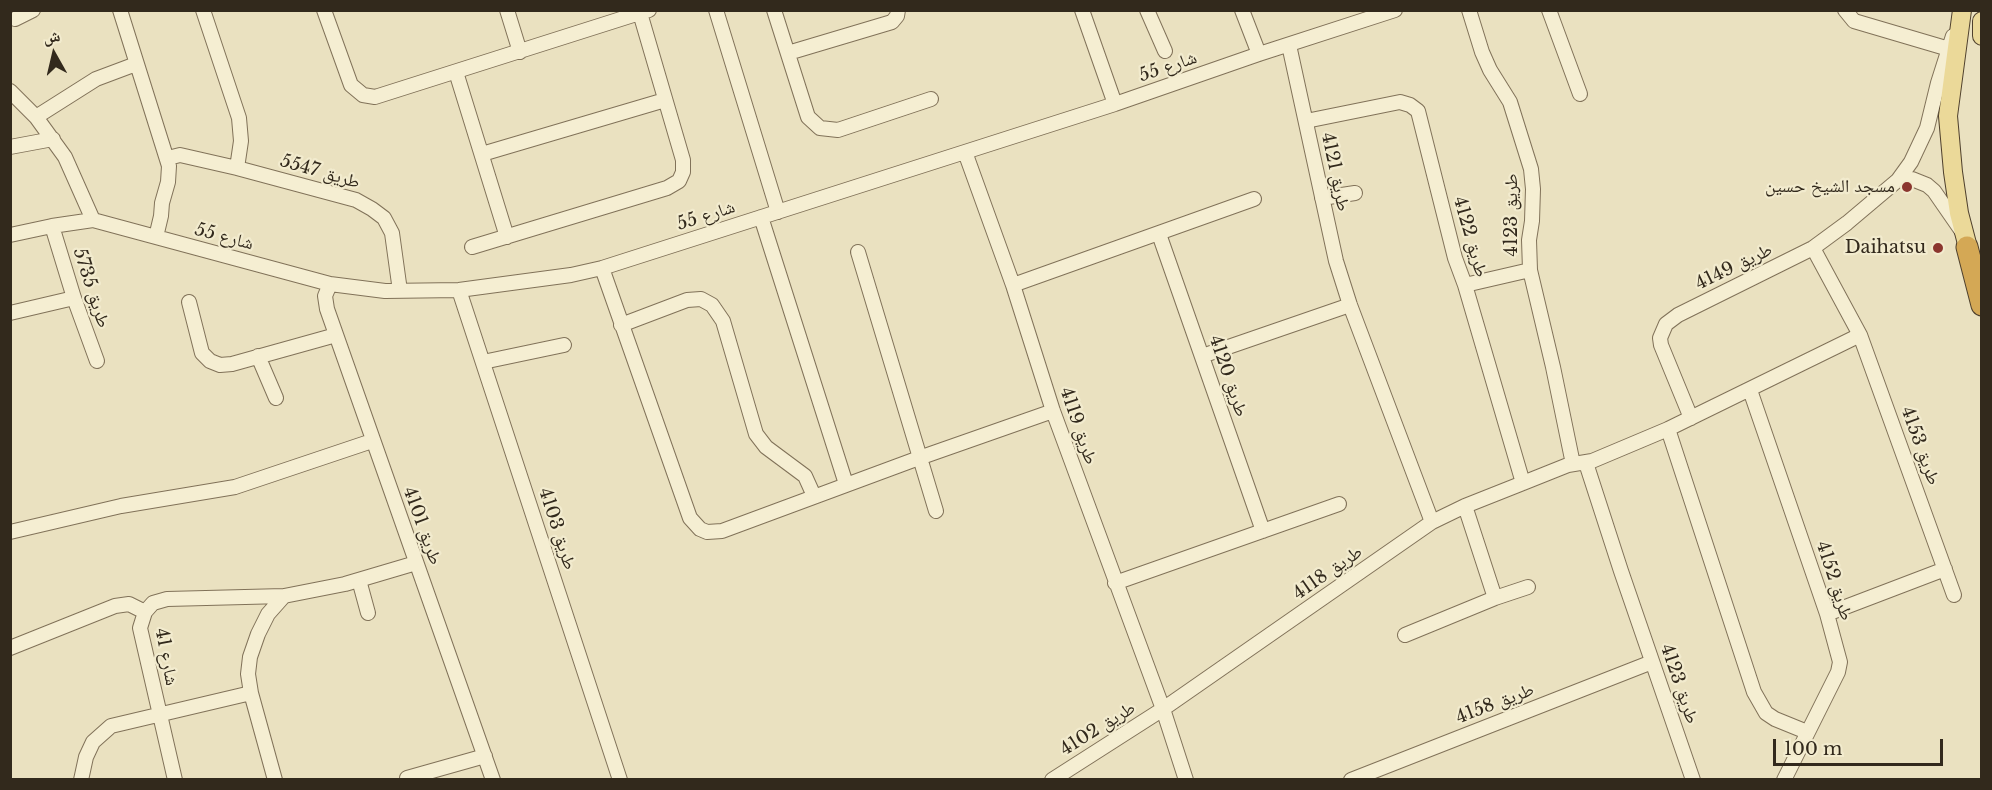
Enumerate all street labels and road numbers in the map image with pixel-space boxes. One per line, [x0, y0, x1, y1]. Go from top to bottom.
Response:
street label: شارع 55 [1136, 47, 1200, 87]
street label: طريق 4121 [1316, 131, 1354, 213]
street label: طريق 5547 [278, 150, 362, 194]
street label: طريق 4123 [1501, 174, 1523, 256]
street label: طريق 4122 [1448, 194, 1492, 280]
street label: شارع 55 [674, 196, 738, 236]
street label: شارع 55 [192, 219, 256, 255]
street label: طريق 4149 [1692, 239, 1776, 295]
street label: طريق 5735 [68, 245, 114, 331]
street label: طريق 4120 [1204, 333, 1252, 419]
street label: طريق 4119 [1055, 385, 1101, 467]
street label: طريق 4153 [1896, 404, 1944, 488]
street label: طريق 4101 [398, 484, 446, 568]
street label: طريق 4103 [534, 485, 580, 573]
street label: طريق 4152 [1811, 539, 1857, 623]
street label: طريق 4118 [1289, 541, 1367, 605]
street label: شارع 41 [150, 627, 182, 687]
street label: طريق 4123 [1655, 641, 1703, 727]
street label: طريق 4158 [1453, 679, 1537, 729]
street label: طريق 4102 [1056, 697, 1140, 761]

